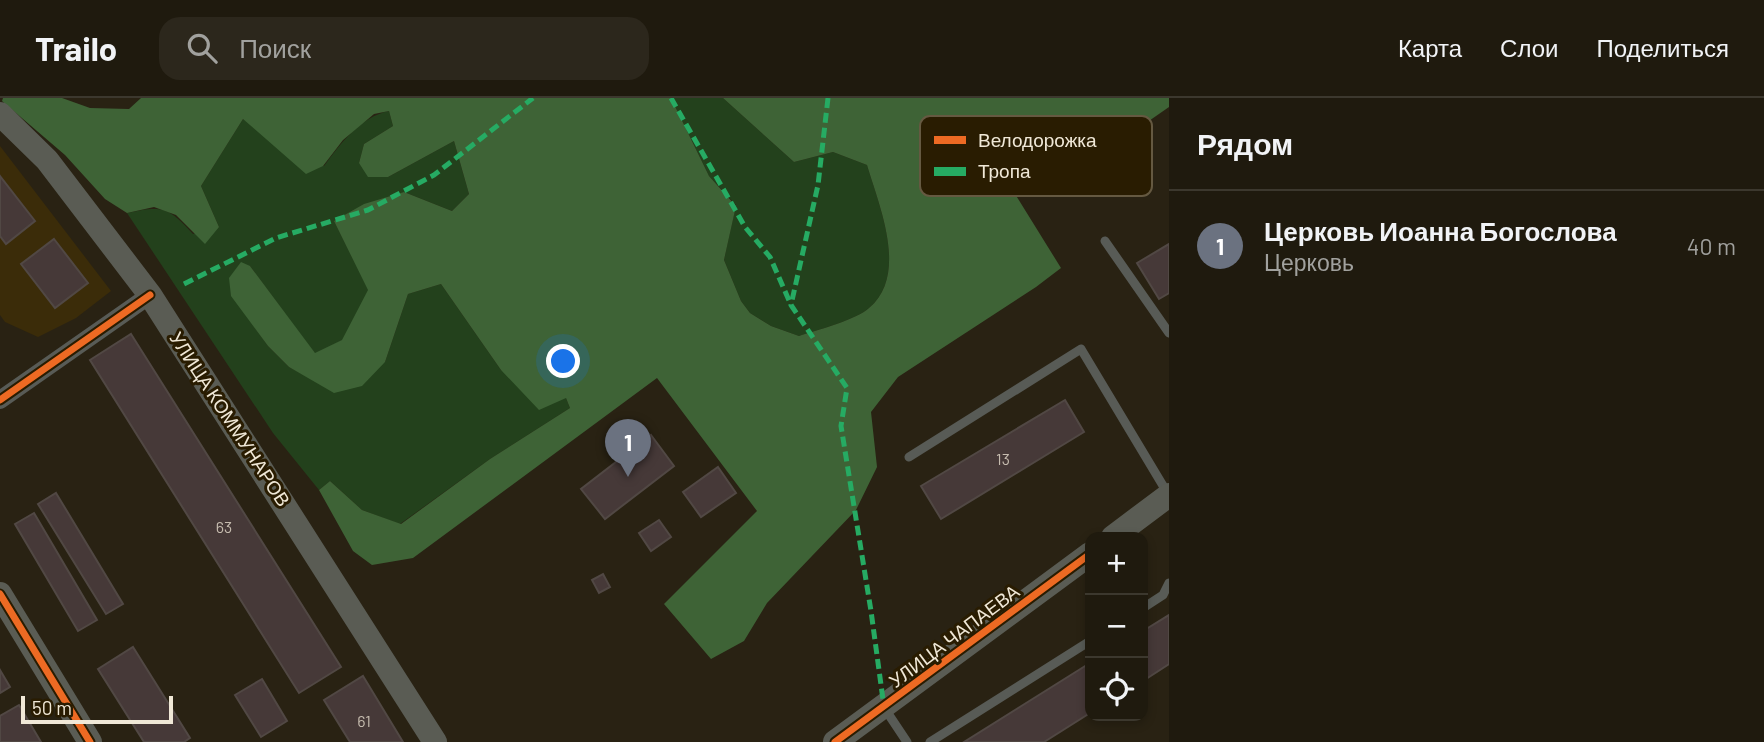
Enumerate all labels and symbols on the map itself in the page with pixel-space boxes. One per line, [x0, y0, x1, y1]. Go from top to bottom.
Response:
legend [920, 116, 1152, 196]
text: Велодорожка [978, 128, 1097, 151]
text: Тропа [978, 159, 1031, 182]
street label: УЛИЦА КОММУНАРОВ [165, 327, 295, 510]
your location [546, 344, 580, 378]
pin: 1 [605, 419, 651, 477]
house number: 13 [996, 449, 1010, 468]
house number: 63 [216, 517, 232, 536]
street label: УЛИЦА ЧАПАЕВА [884, 579, 1024, 692]
scale bar [21, 693, 173, 725]
house number: 61 [357, 711, 371, 730]

